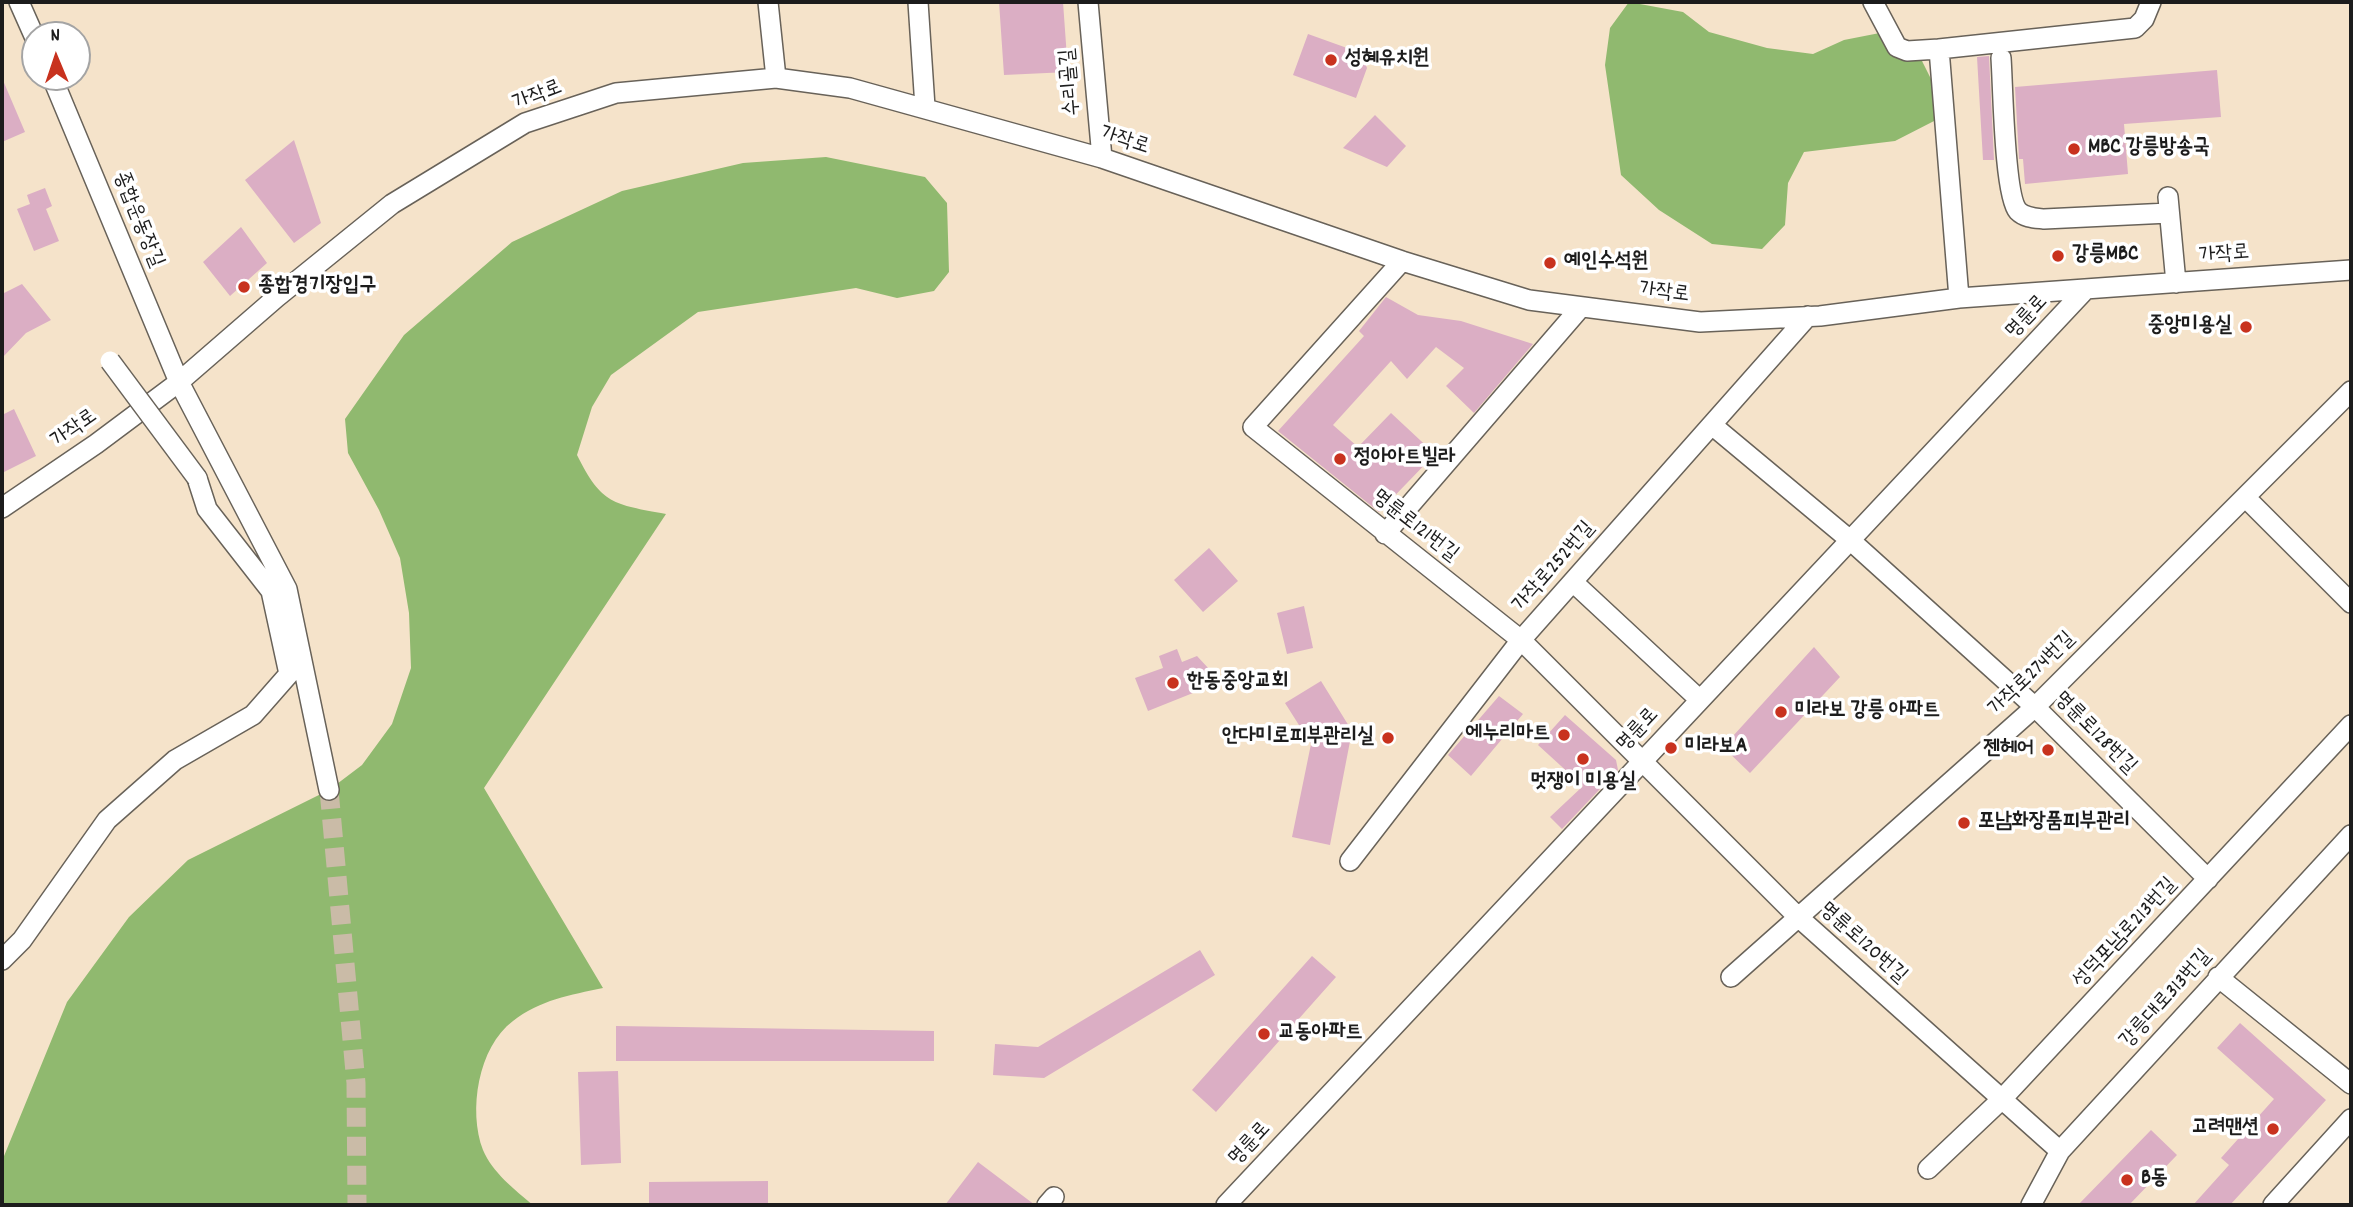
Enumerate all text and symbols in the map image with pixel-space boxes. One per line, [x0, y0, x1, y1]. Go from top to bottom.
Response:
north arrow [21, 21, 91, 91]
text: N [50, 23, 60, 50]
street label: 수리골길 [1057, 47, 1087, 117]
place label: 성혜유치원 [1345, 47, 1429, 73]
marker: 성혜유치원 [1323, 52, 1339, 68]
street label: 가작로 [510, 76, 566, 118]
street label: 가작로 [1096, 122, 1152, 162]
place label: MBC 강릉방송국 [2088, 136, 2210, 162]
marker: MBC 강릉방송국 [2066, 141, 2082, 157]
street label: 종합운동장길 [106, 168, 168, 272]
street label: 가작로 [2198, 242, 2250, 270]
place label: 강릉MBC [2072, 243, 2138, 269]
marker: 강릉MBC [2050, 248, 2066, 264]
place label: 예인수석원 [1564, 250, 1648, 276]
marker: 예인수석원 [1542, 255, 1558, 271]
place label: 종합경기장입구 [258, 274, 376, 300]
street label: 가작로 [1637, 278, 1691, 310]
marker: 종합경기장입구 [236, 279, 252, 295]
street label: 명륜로 [2001, 291, 2055, 345]
place label: 중앙미용실 [2148, 314, 2232, 340]
marker: 중앙미용실 [2238, 319, 2254, 335]
street label: 가작로 [47, 405, 103, 455]
place label: 정아아트빌라 [1354, 446, 1455, 472]
marker: 정아아트빌라 [1332, 451, 1348, 467]
street label: 명륜로121번길 [1366, 485, 1462, 569]
street label: 가작로252번길 [1509, 517, 1601, 619]
street label: 가작로274번길 [1985, 628, 2081, 722]
place label: 한동중앙교회 [1187, 670, 1288, 696]
marker: 한동중앙교회 [1165, 675, 1181, 691]
street label: 명륜로128번길 [2047, 687, 2141, 781]
place label: 미라보 강릉 아파트 [1795, 699, 1940, 725]
street label: 명륜로 [1612, 704, 1666, 758]
marker: 미라보 강릉 아파트 [1773, 704, 1789, 720]
place label: 에누리마트 [1466, 722, 1550, 748]
place label: 안다미로피부관리실 [1222, 725, 1374, 751]
marker: 에누리마트 [1556, 727, 1572, 743]
marker: 안다미로피부관리실 [1380, 730, 1396, 746]
place label: 미라보A [1685, 735, 1747, 761]
place label: 젠헤어 [1983, 737, 2034, 763]
marker: 미라보A [1663, 740, 1679, 756]
marker: 젠헤어 [2040, 742, 2056, 758]
marker: 멋쟁이 미용실 [1575, 751, 1591, 767]
place label: 멋쟁이 미용실 [1530, 770, 1636, 796]
place label: 포남화장품피부관리 [1978, 810, 2130, 836]
marker: 포남화장품피부관리 [1956, 815, 1972, 831]
street label: 성덕포남로213번길 [2069, 874, 2183, 994]
street label: 명륜로120번길 [1813, 898, 1911, 990]
street label: 강릉대로313번길 [2116, 945, 2218, 1055]
place label: 교동아파트 [1278, 1021, 1362, 1047]
marker: 교동아파트 [1256, 1026, 1272, 1042]
place label: 고려맨션 [2191, 1116, 2259, 1142]
street label: 명륜로 [1224, 1118, 1278, 1172]
marker: 고려맨션 [2265, 1121, 2281, 1137]
place label: B동 [2141, 1167, 2168, 1193]
marker: B동 [2119, 1172, 2135, 1188]

